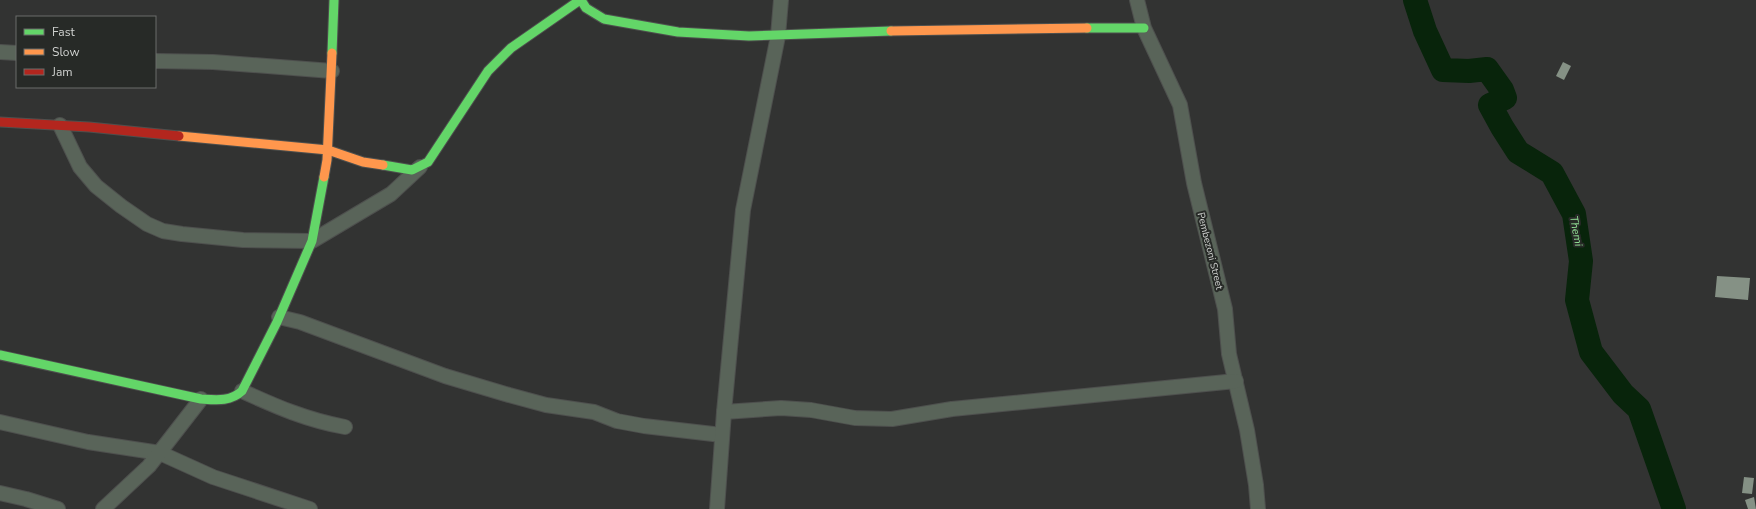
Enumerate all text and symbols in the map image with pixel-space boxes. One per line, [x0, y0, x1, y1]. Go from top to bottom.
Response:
legend [16, 16, 156, 88]
text: Fast [52, 24, 75, 40]
text: Slow [52, 44, 80, 60]
text: Jam [51, 64, 73, 80]
street label: Pembezoni Street [1194, 211, 1226, 292]
water label: Themi [1566, 215, 1586, 248]

